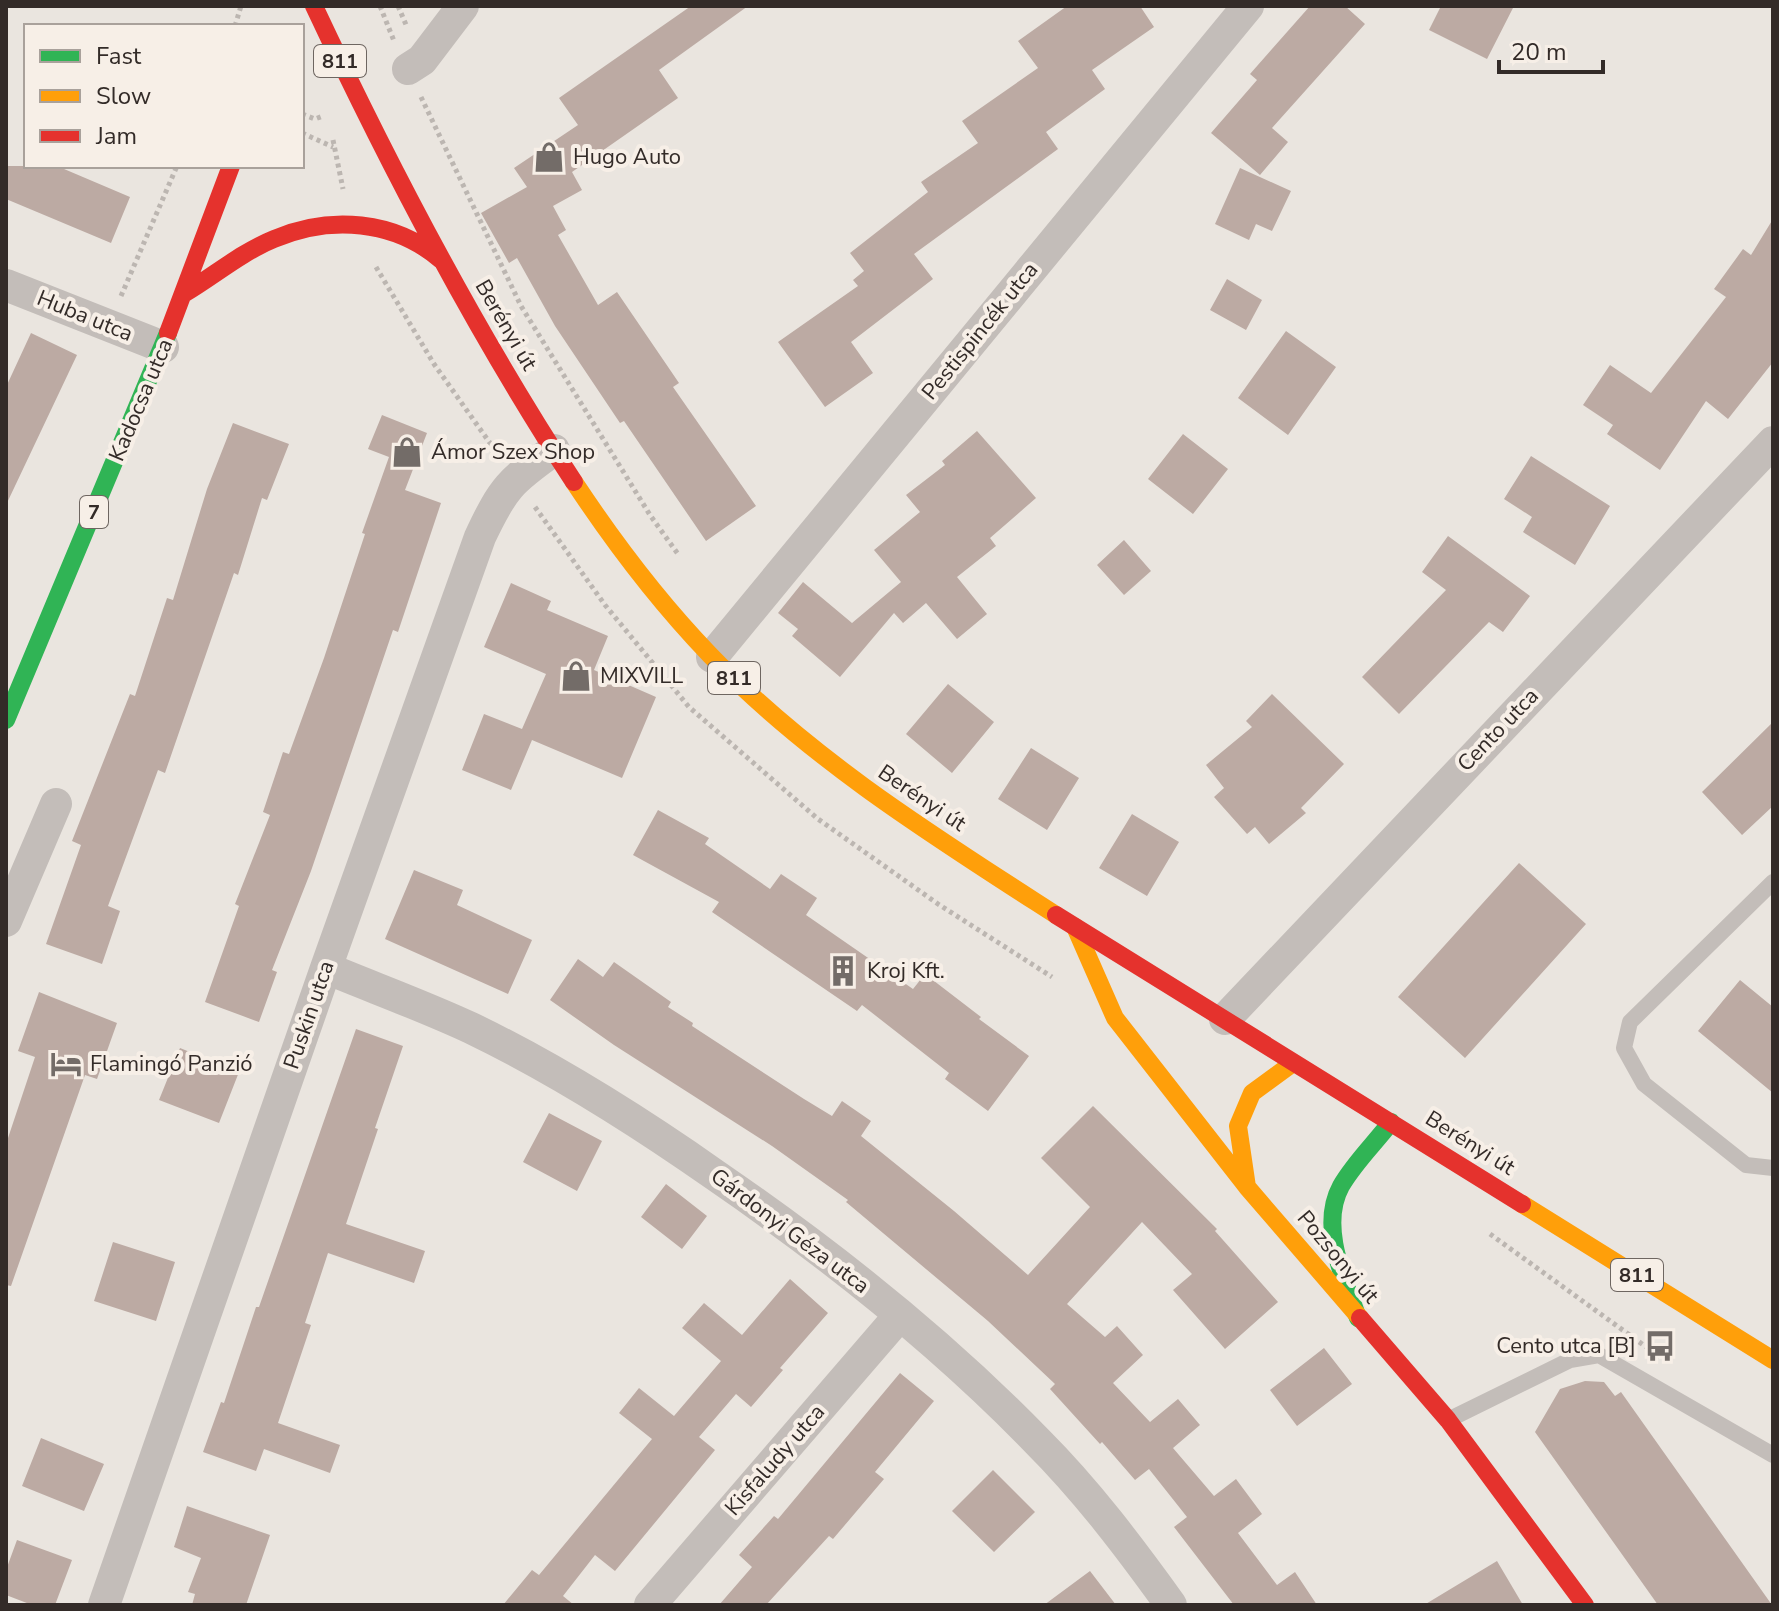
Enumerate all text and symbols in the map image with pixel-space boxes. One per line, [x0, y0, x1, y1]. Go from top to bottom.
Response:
legend [24, 24, 304, 168]
scale bar [1499, 24, 1603, 74]
text: 20 m [1511, 36, 1567, 68]
text: Fast [96, 40, 142, 72]
road number: 811 [314, 45, 366, 77]
text: Slow [96, 80, 151, 112]
text: Jam [95, 120, 137, 152]
shop icon: Hugo Auto [532, 140, 566, 174]
place label: Hugo Auto [573, 142, 681, 172]
street label: Pestispincék utca [915, 256, 1045, 406]
street label: Berényi út [468, 274, 544, 376]
street label: Huba utca [33, 283, 137, 349]
street label: Kadocsa utca [102, 334, 180, 466]
shop icon: Ámor Szex Shop [390, 435, 424, 469]
place label: Ámor Szex Shop [431, 437, 595, 467]
road number: 7 [80, 496, 108, 528]
shop icon: MIXVILL [559, 659, 593, 693]
place label: MIXVILL [600, 661, 683, 691]
road number: 811 [708, 662, 760, 694]
street label: Cento utca [1451, 682, 1545, 778]
street label: Berényi út [872, 757, 972, 839]
building icon: Kroj Kft. [826, 954, 860, 988]
place label: Kroj Kft. [867, 956, 945, 986]
street label: Puskin utca [276, 957, 342, 1073]
hotel icon: Flamingó Panzió [49, 1047, 83, 1081]
place label: Flamingó Panzió [90, 1049, 253, 1079]
street label: Berényi út [1419, 1104, 1521, 1183]
street label: Gárdonyi Géza utca [704, 1161, 876, 1301]
street label: Pozsonyi út [1290, 1204, 1386, 1310]
road number: 811 [1611, 1259, 1663, 1291]
bus stop icon: Cento utca [B] [1643, 1329, 1677, 1363]
place label: Cento utca [B] [1496, 1331, 1636, 1361]
street label: Kisfaludy utca [718, 1398, 832, 1522]

